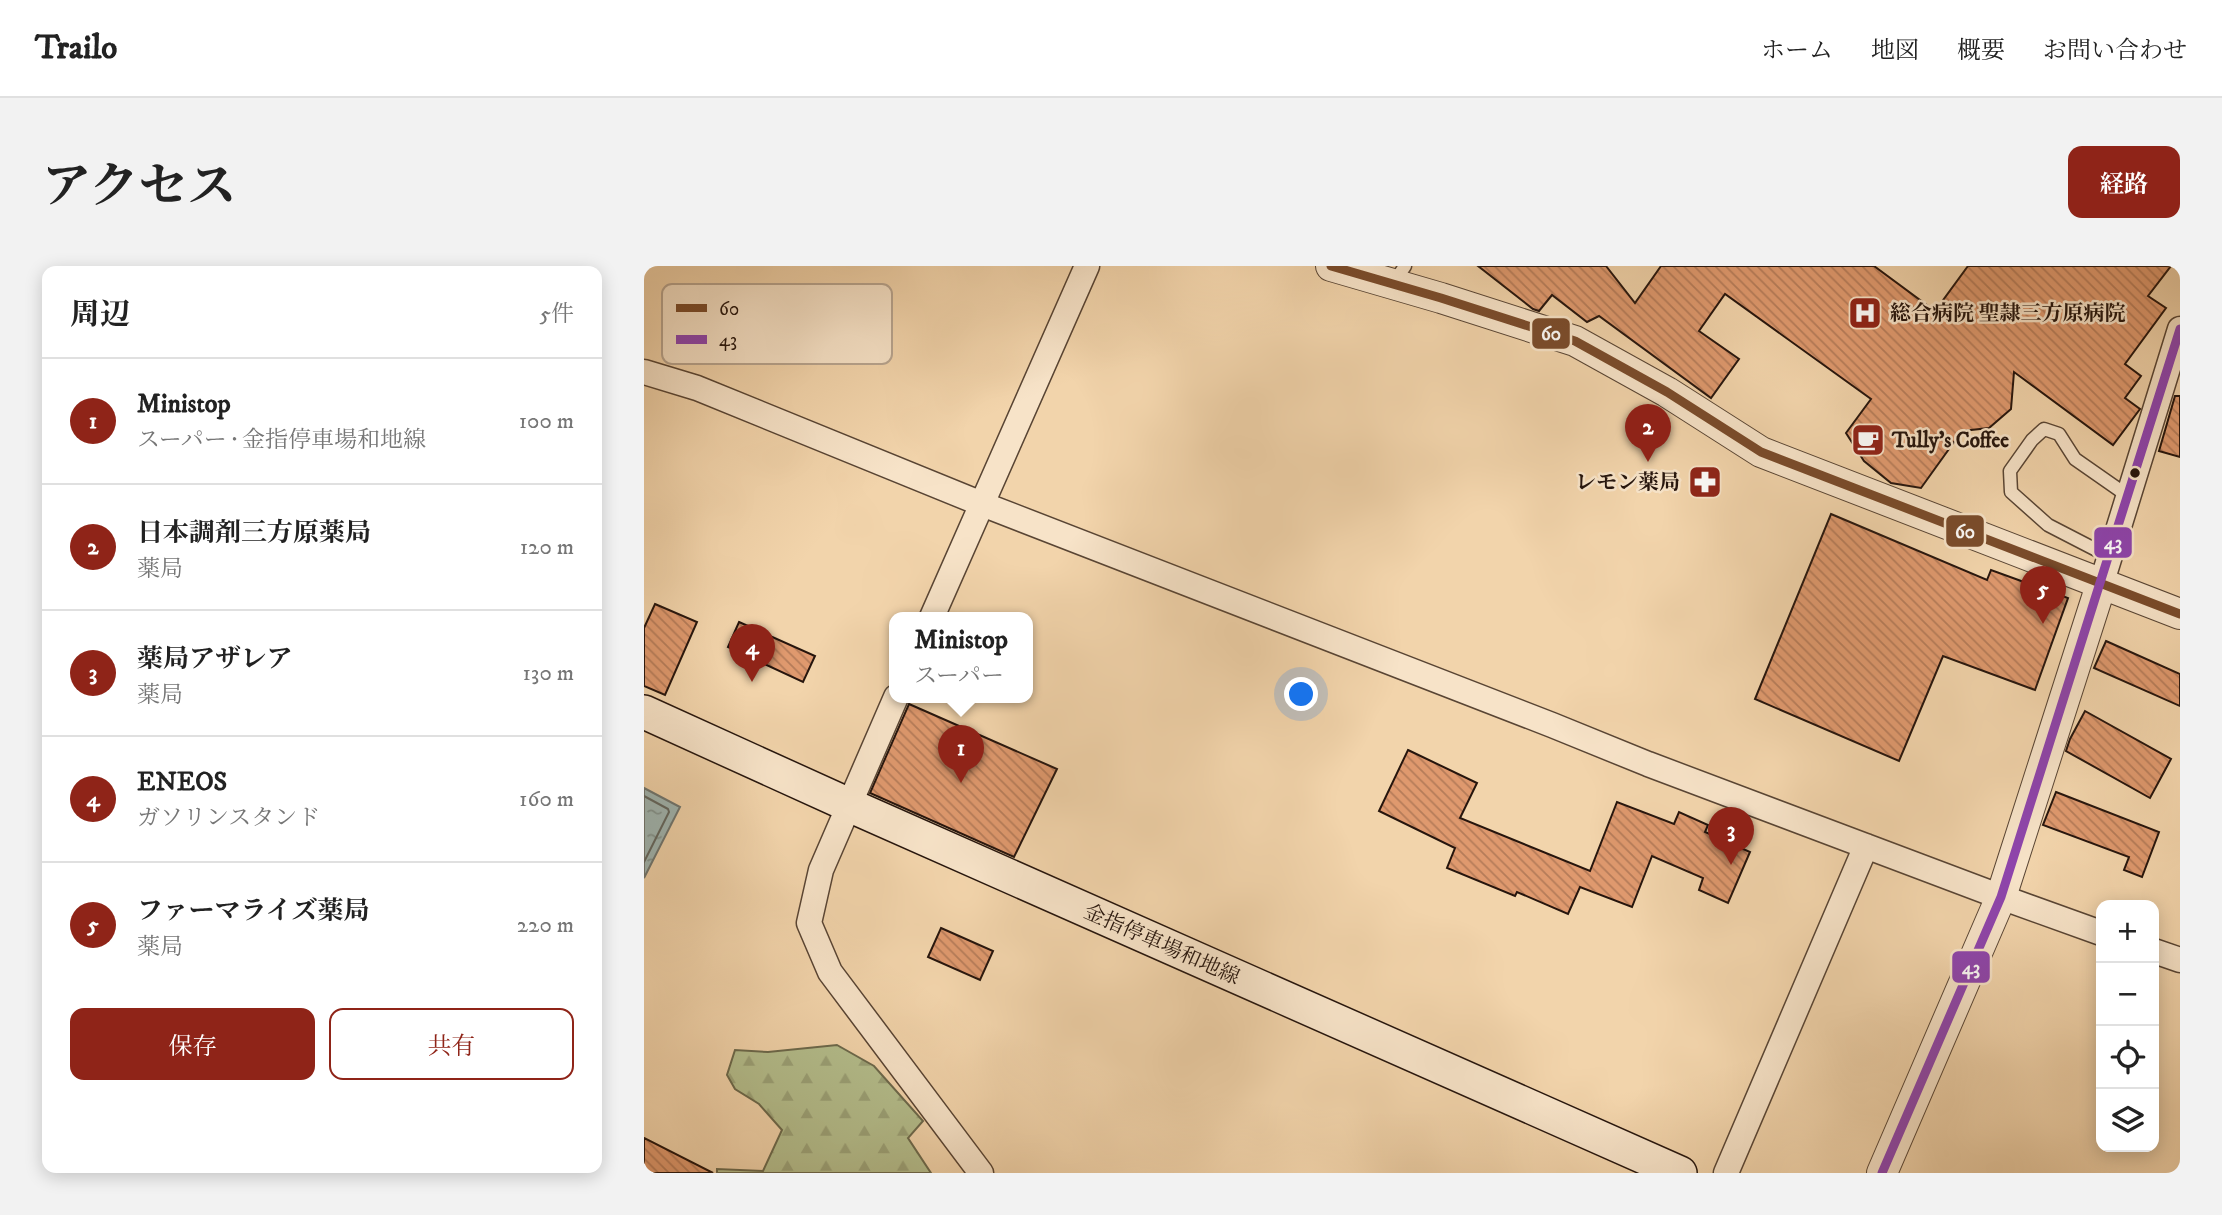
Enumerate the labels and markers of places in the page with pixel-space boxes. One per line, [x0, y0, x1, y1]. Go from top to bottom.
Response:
hospital icon: 総合病院 聖隷三方原病院 [1846, 294, 1884, 332]
place label: 総合病院 聖隷三方原病院 [1890, 301, 2126, 327]
pin: 2 [1625, 404, 1671, 462]
cafe icon: Tully's Coffee [1849, 421, 1887, 459]
place label: Tully's Coffee [1891, 428, 2009, 454]
pharmacy icon: レモン薬局 [1686, 463, 1724, 501]
unlabelled marker [2128, 466, 2142, 480]
place label: レモン薬局 [1575, 470, 1680, 496]
pin: 5 [2020, 566, 2066, 624]
pin: 4 [729, 624, 775, 682]
pin: 1 [938, 725, 984, 783]
pin: 3 [1708, 807, 1754, 865]

